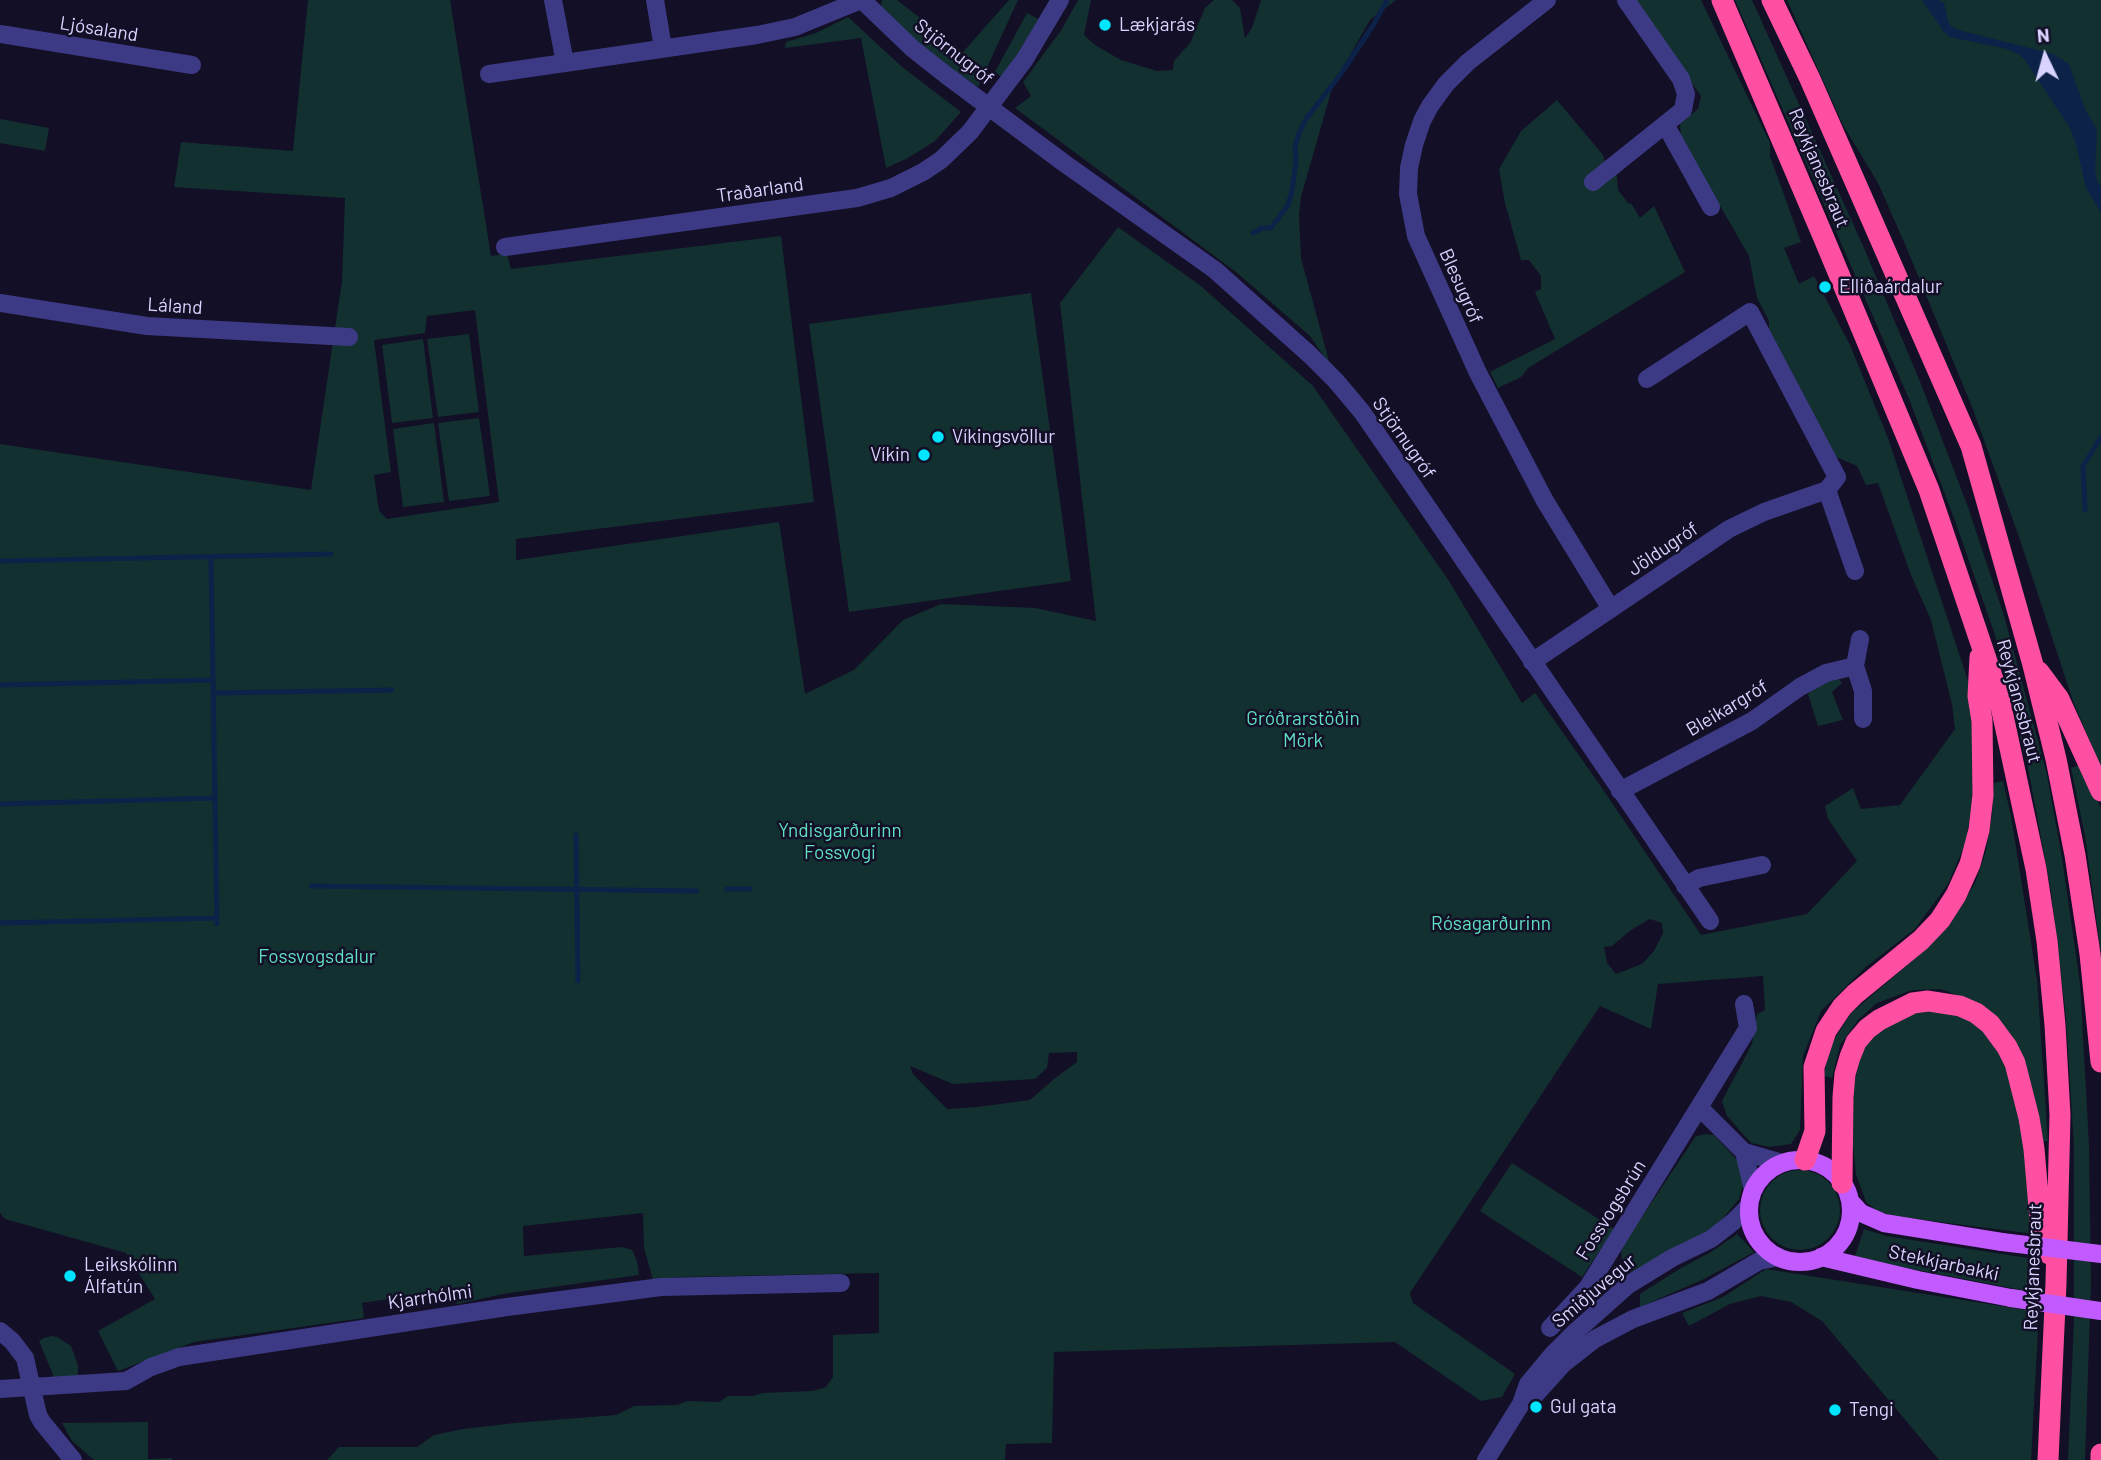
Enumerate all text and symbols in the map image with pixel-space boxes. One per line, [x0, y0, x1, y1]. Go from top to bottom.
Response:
street label: Ljósaland [58, 12, 140, 46]
street label: Stjörnugróf [910, 14, 998, 90]
place label: Lækjarás [1119, 14, 1195, 36]
marker: Lækjarás [1097, 17, 1113, 33]
north arrow [2010, 21, 2080, 91]
text: N [2036, 23, 2050, 47]
street label: Reykjanesbraut [1784, 105, 1854, 231]
street label: Traðarland [715, 173, 805, 207]
street label: Blesugróf [1434, 245, 1488, 327]
place label: Elliðaárdalur [1839, 276, 1942, 298]
marker: Elliðaárdalur [1817, 279, 1833, 295]
street label: Láland [147, 293, 203, 319]
street label: Stjörnugróf [1368, 393, 1440, 483]
place label: Víkingsvöllur [952, 426, 1055, 448]
marker: Víkingsvöllur [930, 429, 946, 445]
place label: Víkin [870, 444, 910, 466]
marker: Víkin [916, 447, 932, 463]
street label: Jöldugróf [1624, 517, 1702, 581]
street label: Reykjanesbraut [1992, 637, 2046, 765]
street label: Bleikargróf [1682, 675, 1772, 741]
park label: Gróðrarstöðin Mörk [1246, 708, 1360, 752]
park label: Yndisgarðurinn Fossvogi [778, 820, 902, 864]
park label: Rósagarðurinn [1431, 913, 1551, 935]
park label: Fossvogsdalur [258, 946, 376, 968]
street label: Fossvogsbrún [1571, 1156, 1651, 1264]
street label: Reykjanesbraut [2019, 1203, 2047, 1331]
street label: Stekkjarbakki [1887, 1240, 2001, 1286]
street label: Smiðjuvegur [1547, 1249, 1641, 1333]
place label: Leikskólinn Álfatún [84, 1254, 177, 1298]
marker: Leikskólinn Álfatún [62, 1268, 78, 1284]
street label: Kjarrhólmi [386, 1280, 474, 1314]
place label: Gul gata [1550, 1396, 1616, 1418]
marker: Gul gata [1528, 1399, 1544, 1415]
place label: Tengi [1849, 1399, 1894, 1421]
marker: Tengi [1827, 1402, 1843, 1418]

